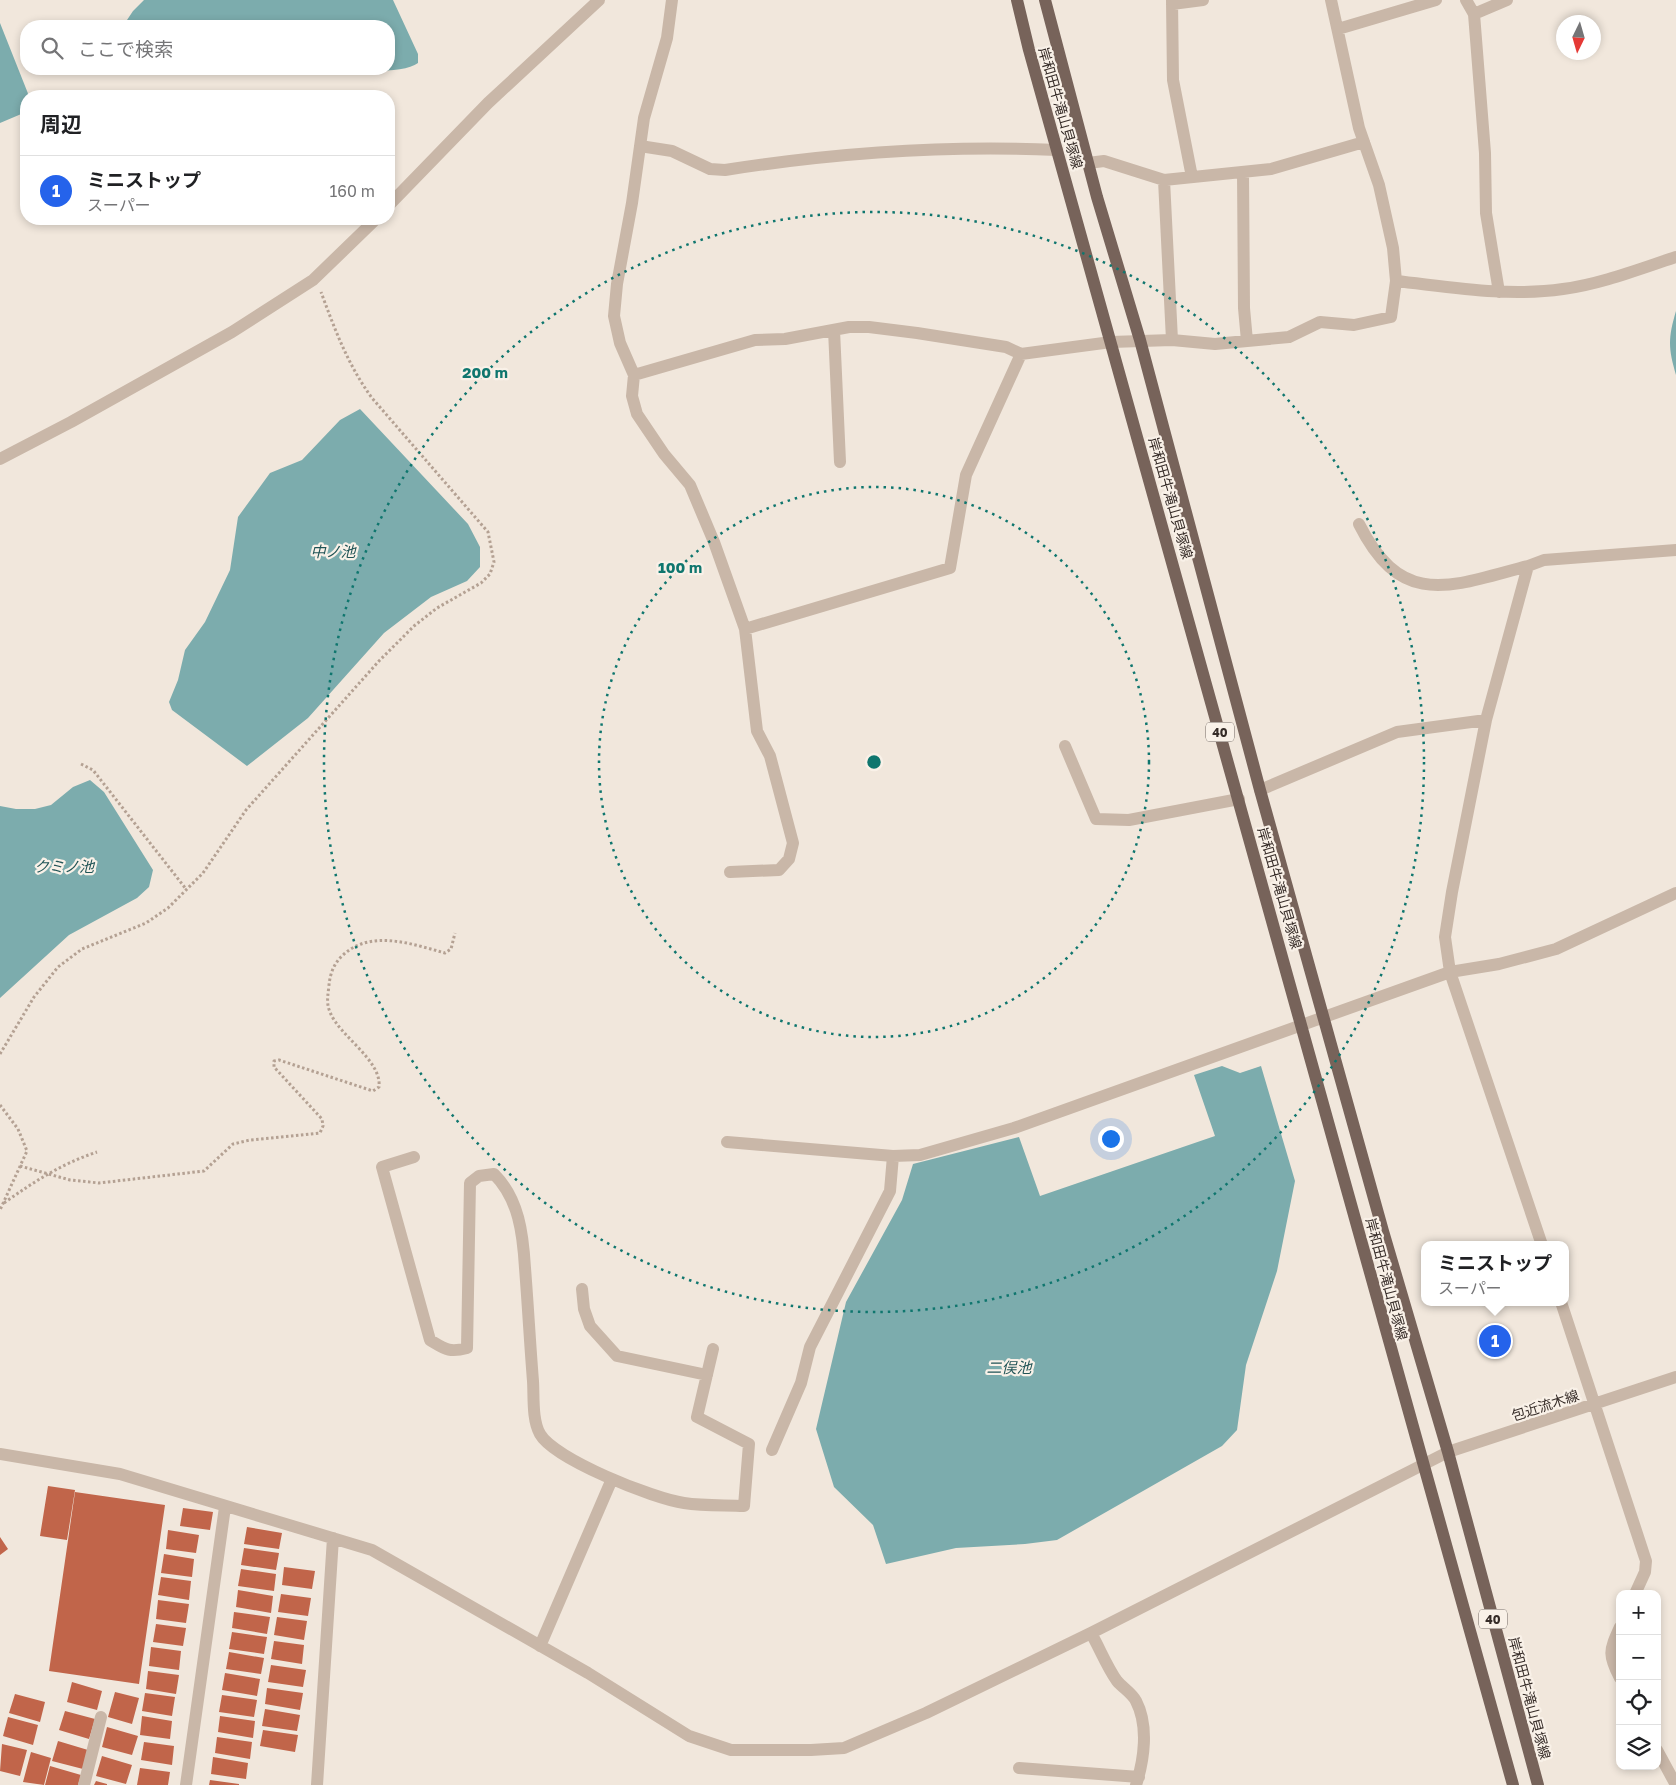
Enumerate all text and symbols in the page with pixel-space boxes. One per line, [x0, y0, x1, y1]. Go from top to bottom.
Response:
north arrow [1556, 15, 1601, 60]
search box [20, 20, 395, 75]
icon: search [38, 34, 66, 62]
text: ここで検索 [78, 37, 173, 60]
street label: 岸和田牛滝山貝塚線 [1035, 45, 1087, 171]
text: 周辺 [40, 111, 82, 137]
text: ミニストップ [87, 168, 201, 191]
text: 1 [52, 181, 60, 201]
text: 160 m [329, 181, 375, 201]
text: スーパー [87, 195, 151, 215]
text: 200 m [462, 363, 508, 381]
street label: 岸和田牛滝山貝塚線 [1145, 435, 1197, 561]
water label: 中ノ池 [310, 542, 357, 560]
text: 100 m [658, 558, 702, 576]
road number: 40 [1206, 722, 1234, 742]
centre of rings [865, 753, 883, 771]
street label: 岸和田牛滝山貝塚線 [1254, 825, 1306, 951]
water label: クミノ池 [34, 857, 96, 875]
your location [1098, 1126, 1124, 1152]
street label: 岸和田牛滝山貝塚線 [1362, 1216, 1412, 1342]
popup [1421, 1241, 1569, 1306]
text: ミニストップ [1438, 1251, 1552, 1274]
text: スーパー [1438, 1278, 1502, 1298]
pin: 1 [1479, 1322, 1511, 1360]
water label: 二俣池 [986, 1358, 1033, 1376]
street label: 包近流木線 [1509, 1386, 1581, 1424]
map controls [1616, 1590, 1661, 1770]
button: + [1616, 1590, 1661, 1635]
road number: 40 [1479, 1610, 1507, 1628]
street label: 岸和田牛滝山貝塚線 [1505, 1635, 1555, 1761]
button: − [1616, 1635, 1661, 1680]
button: locate [1616, 1680, 1661, 1725]
button: layers [1616, 1725, 1661, 1770]

